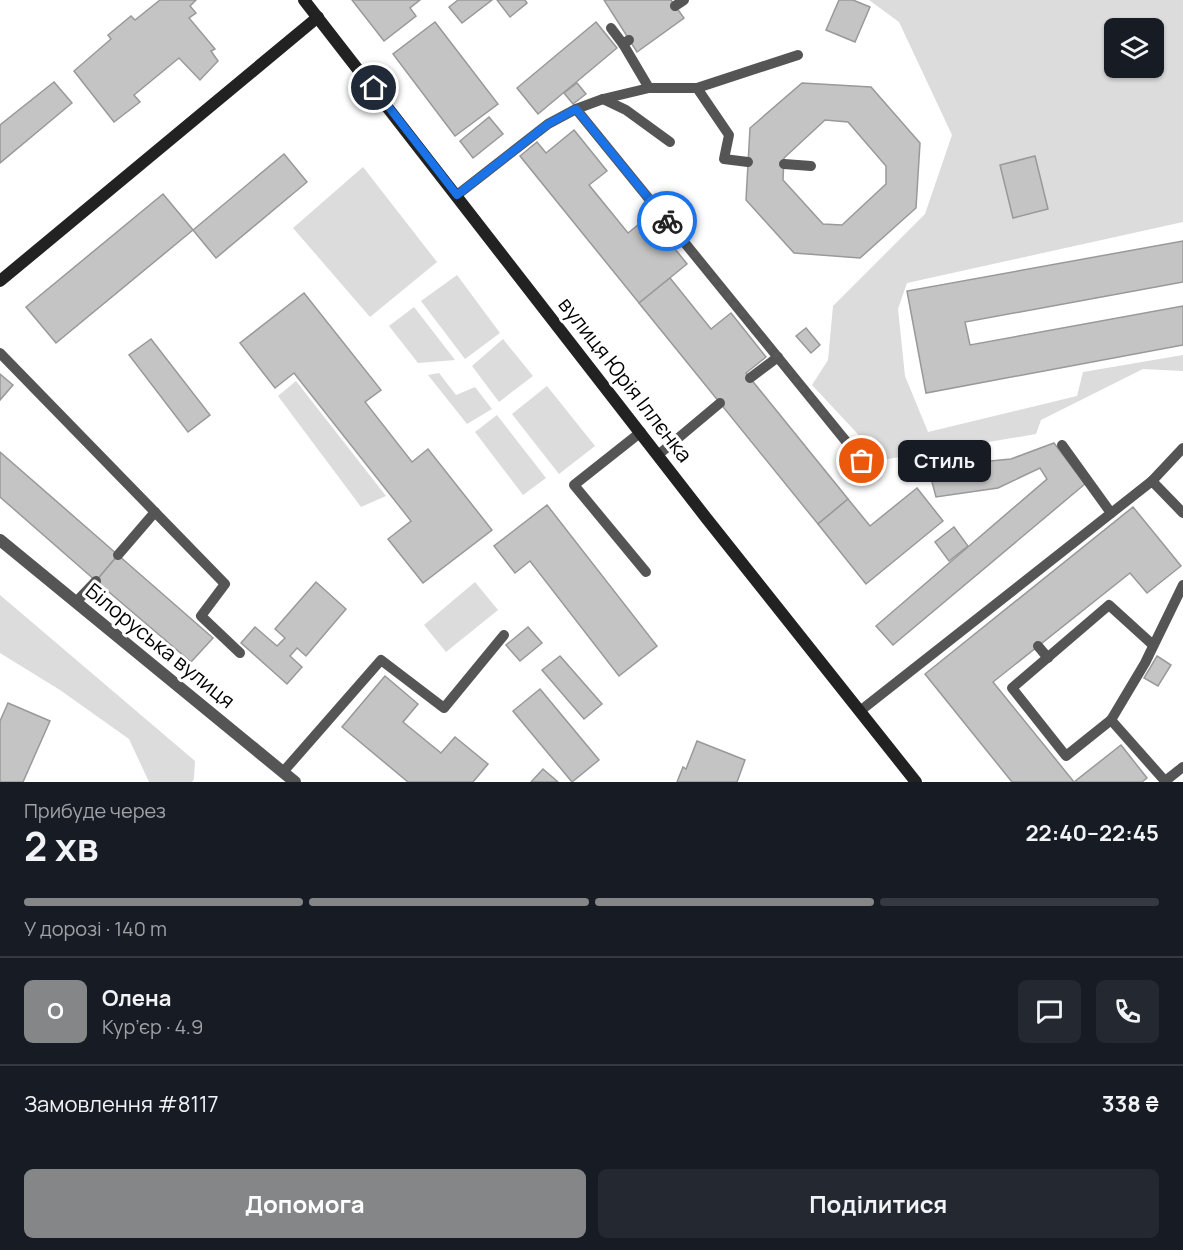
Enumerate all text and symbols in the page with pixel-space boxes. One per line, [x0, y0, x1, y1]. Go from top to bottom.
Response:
map controls [1104, 18, 1164, 78]
button: layers [1104, 18, 1164, 78]
pin [348, 62, 399, 113]
icon: home [357, 71, 390, 104]
courier [637, 191, 697, 251]
icon: bike [651, 205, 684, 238]
street label: вулиця Юрія Іллєнка [552, 291, 699, 468]
pin [836, 435, 887, 486]
callout: Стиль [898, 440, 991, 482]
icon: bag [845, 444, 878, 477]
text: Стиль [914, 447, 975, 474]
street label: Білоруська вулиця [80, 576, 241, 714]
text: Прибуде через [24, 797, 166, 824]
text: 22:40–22:45 [1026, 818, 1159, 848]
text: 2 хв [24, 819, 98, 873]
text: У дорозі · 140 m [24, 915, 167, 942]
button: chat [1018, 980, 1081, 1043]
button: phone [1096, 980, 1159, 1043]
text: Олена [102, 983, 171, 1013]
text: О [47, 996, 64, 1026]
text: Кур’єр · 4.9 [102, 1013, 203, 1040]
text: Замовлення #8117 [24, 1089, 219, 1119]
text: 338 ₴ [1102, 1089, 1159, 1119]
button: Допомога [24, 1169, 586, 1238]
button: Поділитися [598, 1169, 1159, 1238]

